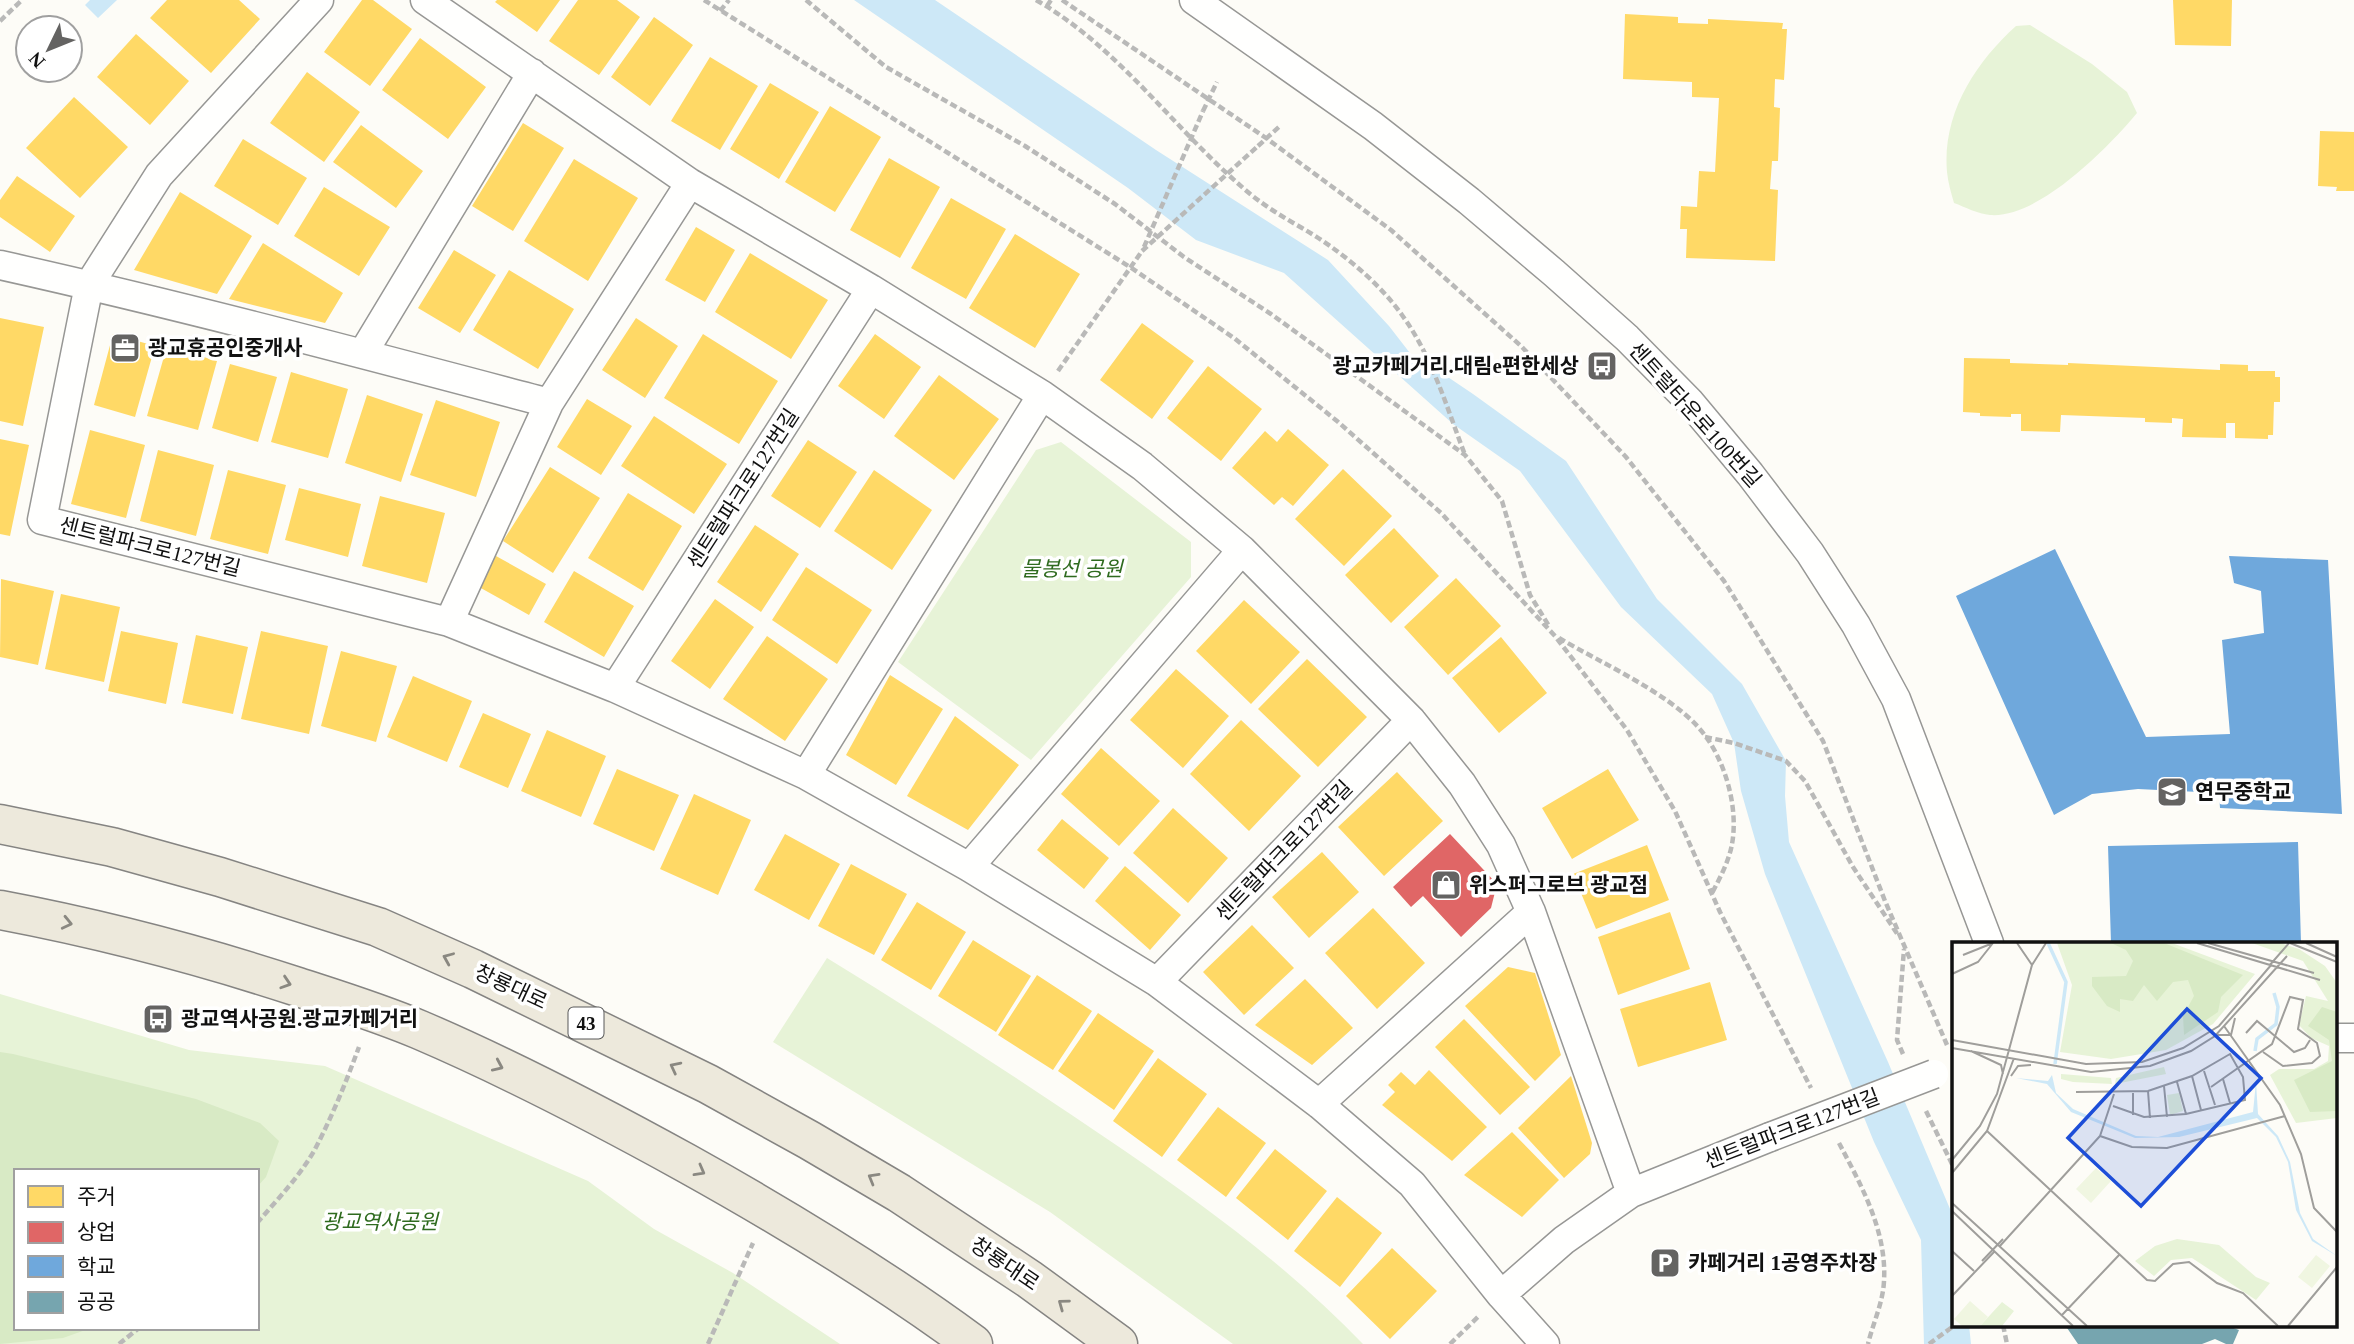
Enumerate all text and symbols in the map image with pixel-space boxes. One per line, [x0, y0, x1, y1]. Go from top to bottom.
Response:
north arrow [14, 14, 84, 84]
text: N [24, 48, 49, 72]
office icon: 광교휴공인중개사 [108, 331, 142, 365]
place label: 광교휴공인중개사 [148, 336, 303, 360]
street label: 센트럴타운로100번길 [1624, 338, 1766, 492]
bus stop icon: 광교카페거리.대림e편한세상 [1585, 349, 1619, 383]
place label: 광교카페거리.대림e편한세상 [1333, 354, 1579, 378]
street label: 센트럴파크로127번길 [682, 404, 804, 574]
street label: 센트럴파크로127번길 [57, 513, 243, 581]
park label: 물봉선 공원 [1021, 557, 1125, 581]
school or university icon: 연무중학교 [2155, 775, 2189, 809]
street label: 센트럴파크로127번길 [1211, 776, 1357, 926]
place label: 연무중학교 [2195, 780, 2292, 804]
shop icon: 위스퍼그로브 광교점 [1429, 868, 1463, 902]
place label: 위스퍼그로브 광교점 [1469, 873, 1648, 897]
one-way arrow [61, 915, 73, 929]
inset map [1952, 942, 2336, 1326]
one-way arrow [442, 952, 454, 966]
street label: 창룡대로 [471, 960, 551, 1014]
one-way arrow [279, 975, 292, 989]
bus stop icon: 광교역사공원.광교카페거리 [141, 1002, 175, 1036]
place label: 광교역사공원.광교카페거리 [181, 1007, 418, 1031]
road number: 43 [568, 1007, 604, 1038]
one-way arrow [491, 1057, 503, 1071]
one-way arrow [670, 1061, 682, 1075]
street label: 센트럴파크로127번길 [1701, 1084, 1883, 1174]
one-way arrow [692, 1163, 705, 1176]
legend [14, 1169, 259, 1330]
one-way arrow [868, 1173, 881, 1186]
text: 주거 [77, 1185, 116, 1209]
park label: 광교역사공원 [322, 1210, 440, 1234]
text: 상업 [77, 1220, 116, 1244]
street label: 창룡대로 [966, 1232, 1044, 1296]
parking icon: 카페거리 1공영주차장 [1648, 1246, 1682, 1280]
place label: 카페거리 1공영주차장 [1688, 1251, 1878, 1275]
text: 학교 [77, 1255, 116, 1279]
text: 공공 [77, 1290, 116, 1314]
one-way arrow [1058, 1299, 1071, 1312]

